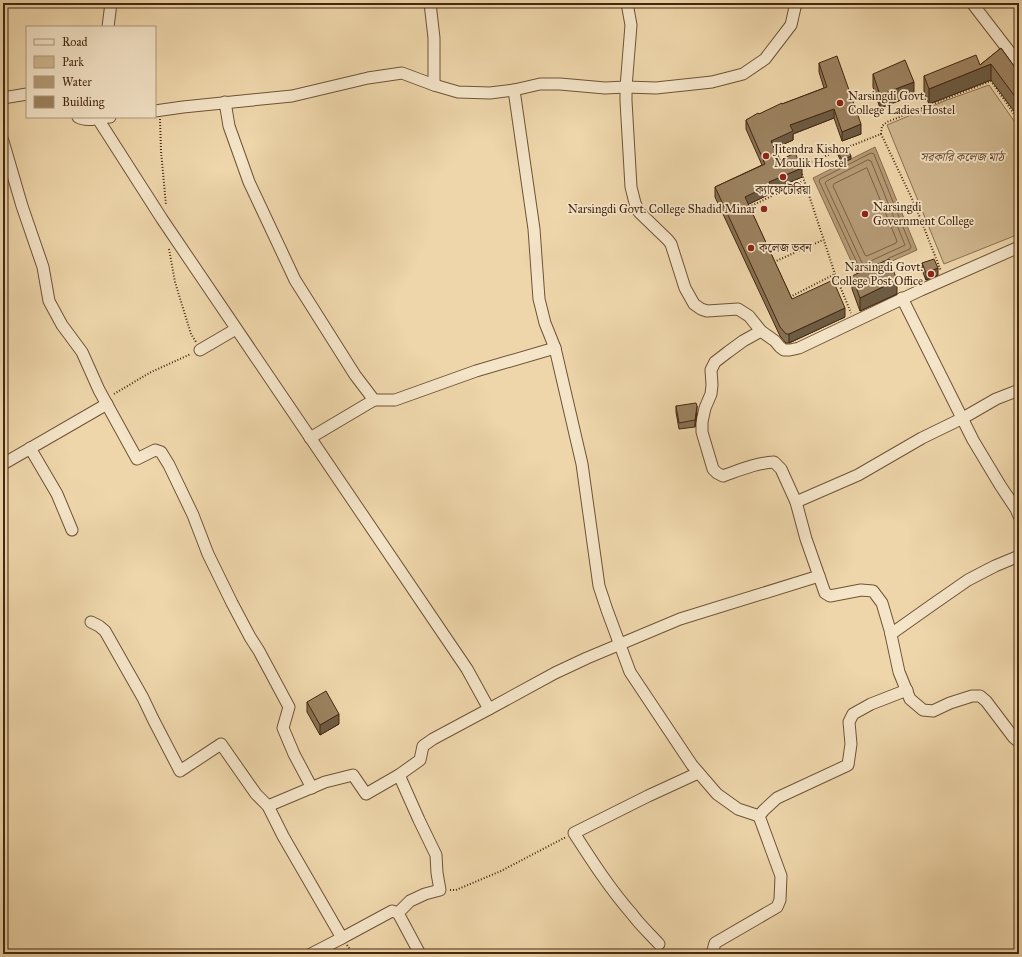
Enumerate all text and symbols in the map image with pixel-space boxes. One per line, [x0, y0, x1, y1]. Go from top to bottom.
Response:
legend [26, 26, 156, 118]
text: Road [62, 35, 88, 49]
text: Park [62, 55, 84, 69]
text: Water [62, 75, 92, 89]
place label: Narsingdi Govt. College Ladies Hostel [848, 89, 956, 118]
text: Building [62, 95, 105, 110]
marker: Narsingdi Govt. College Ladies Hostel [835, 98, 845, 108]
place label: Jitendra Kishor Moulik Hostel [772, 142, 850, 170]
park label: সরকারি কলেজ মাঠ [920, 149, 1006, 164]
marker: Jitendra Kishor Moulik Hostel [761, 151, 771, 161]
marker: ক্যাফেটেরিয়া [778, 172, 788, 182]
place label: ক্যাফেটেরিয়া [754, 182, 811, 197]
place label: Narsingdi Government College [873, 200, 974, 229]
place label: Narsingdi Govt. College Shadid Minar [568, 202, 756, 217]
marker: Narsingdi Govt. College Shadid Minar [759, 204, 769, 214]
marker: Narsingdi Government College [860, 209, 870, 219]
place label: কলেজ ভবন [758, 241, 812, 255]
marker: কলেজ ভবন [746, 243, 756, 253]
place label: Narsingdi Govt. College Post Office [831, 260, 923, 289]
marker: Narsingdi Govt. College Post Office [926, 269, 936, 279]

